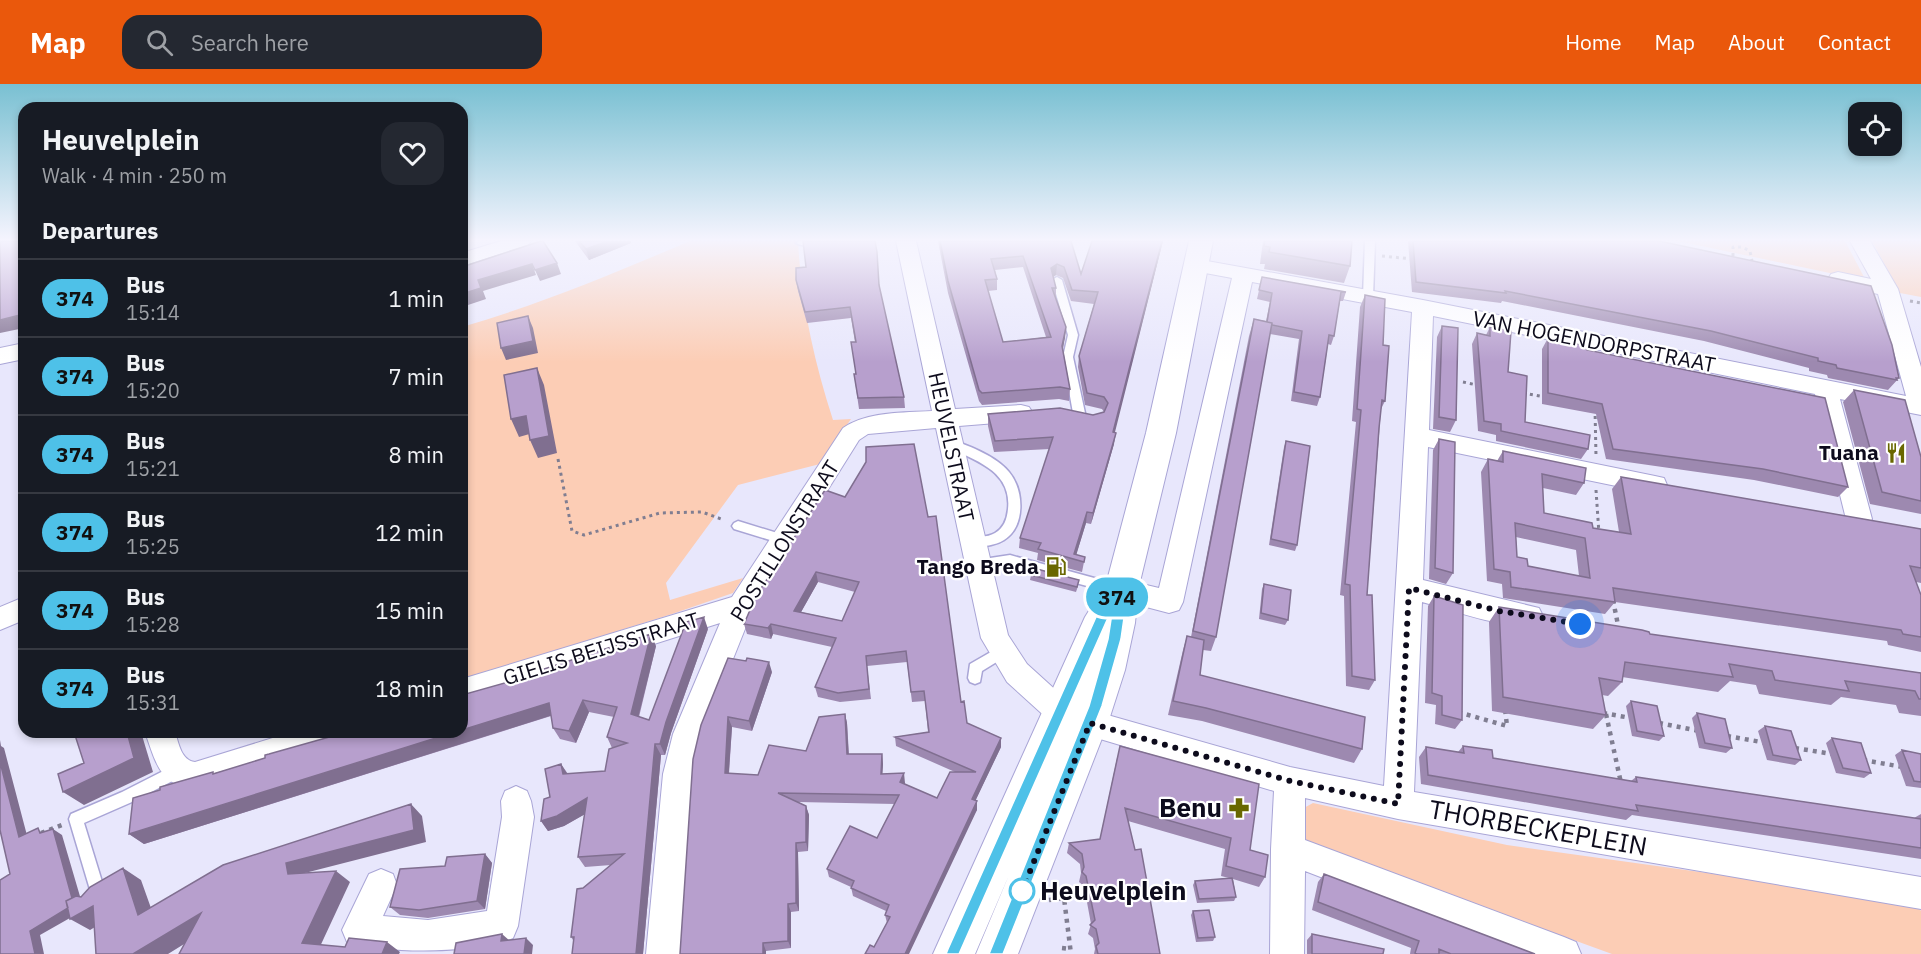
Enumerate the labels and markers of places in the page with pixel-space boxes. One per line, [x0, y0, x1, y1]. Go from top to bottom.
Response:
place label: Tuana [1819, 438, 1879, 466]
restaurant icon: Tuana [1884, 441, 1908, 465]
place label: Tango Breda [917, 552, 1039, 580]
fuel station icon: Tango Breda [1044, 555, 1068, 579]
place label: Benu [1159, 790, 1222, 824]
pharmacy icon: Benu [1227, 796, 1251, 820]
place label: Heuvelplein [1040, 873, 1186, 907]
marker: Heuvelplein [1009, 878, 1035, 904]

